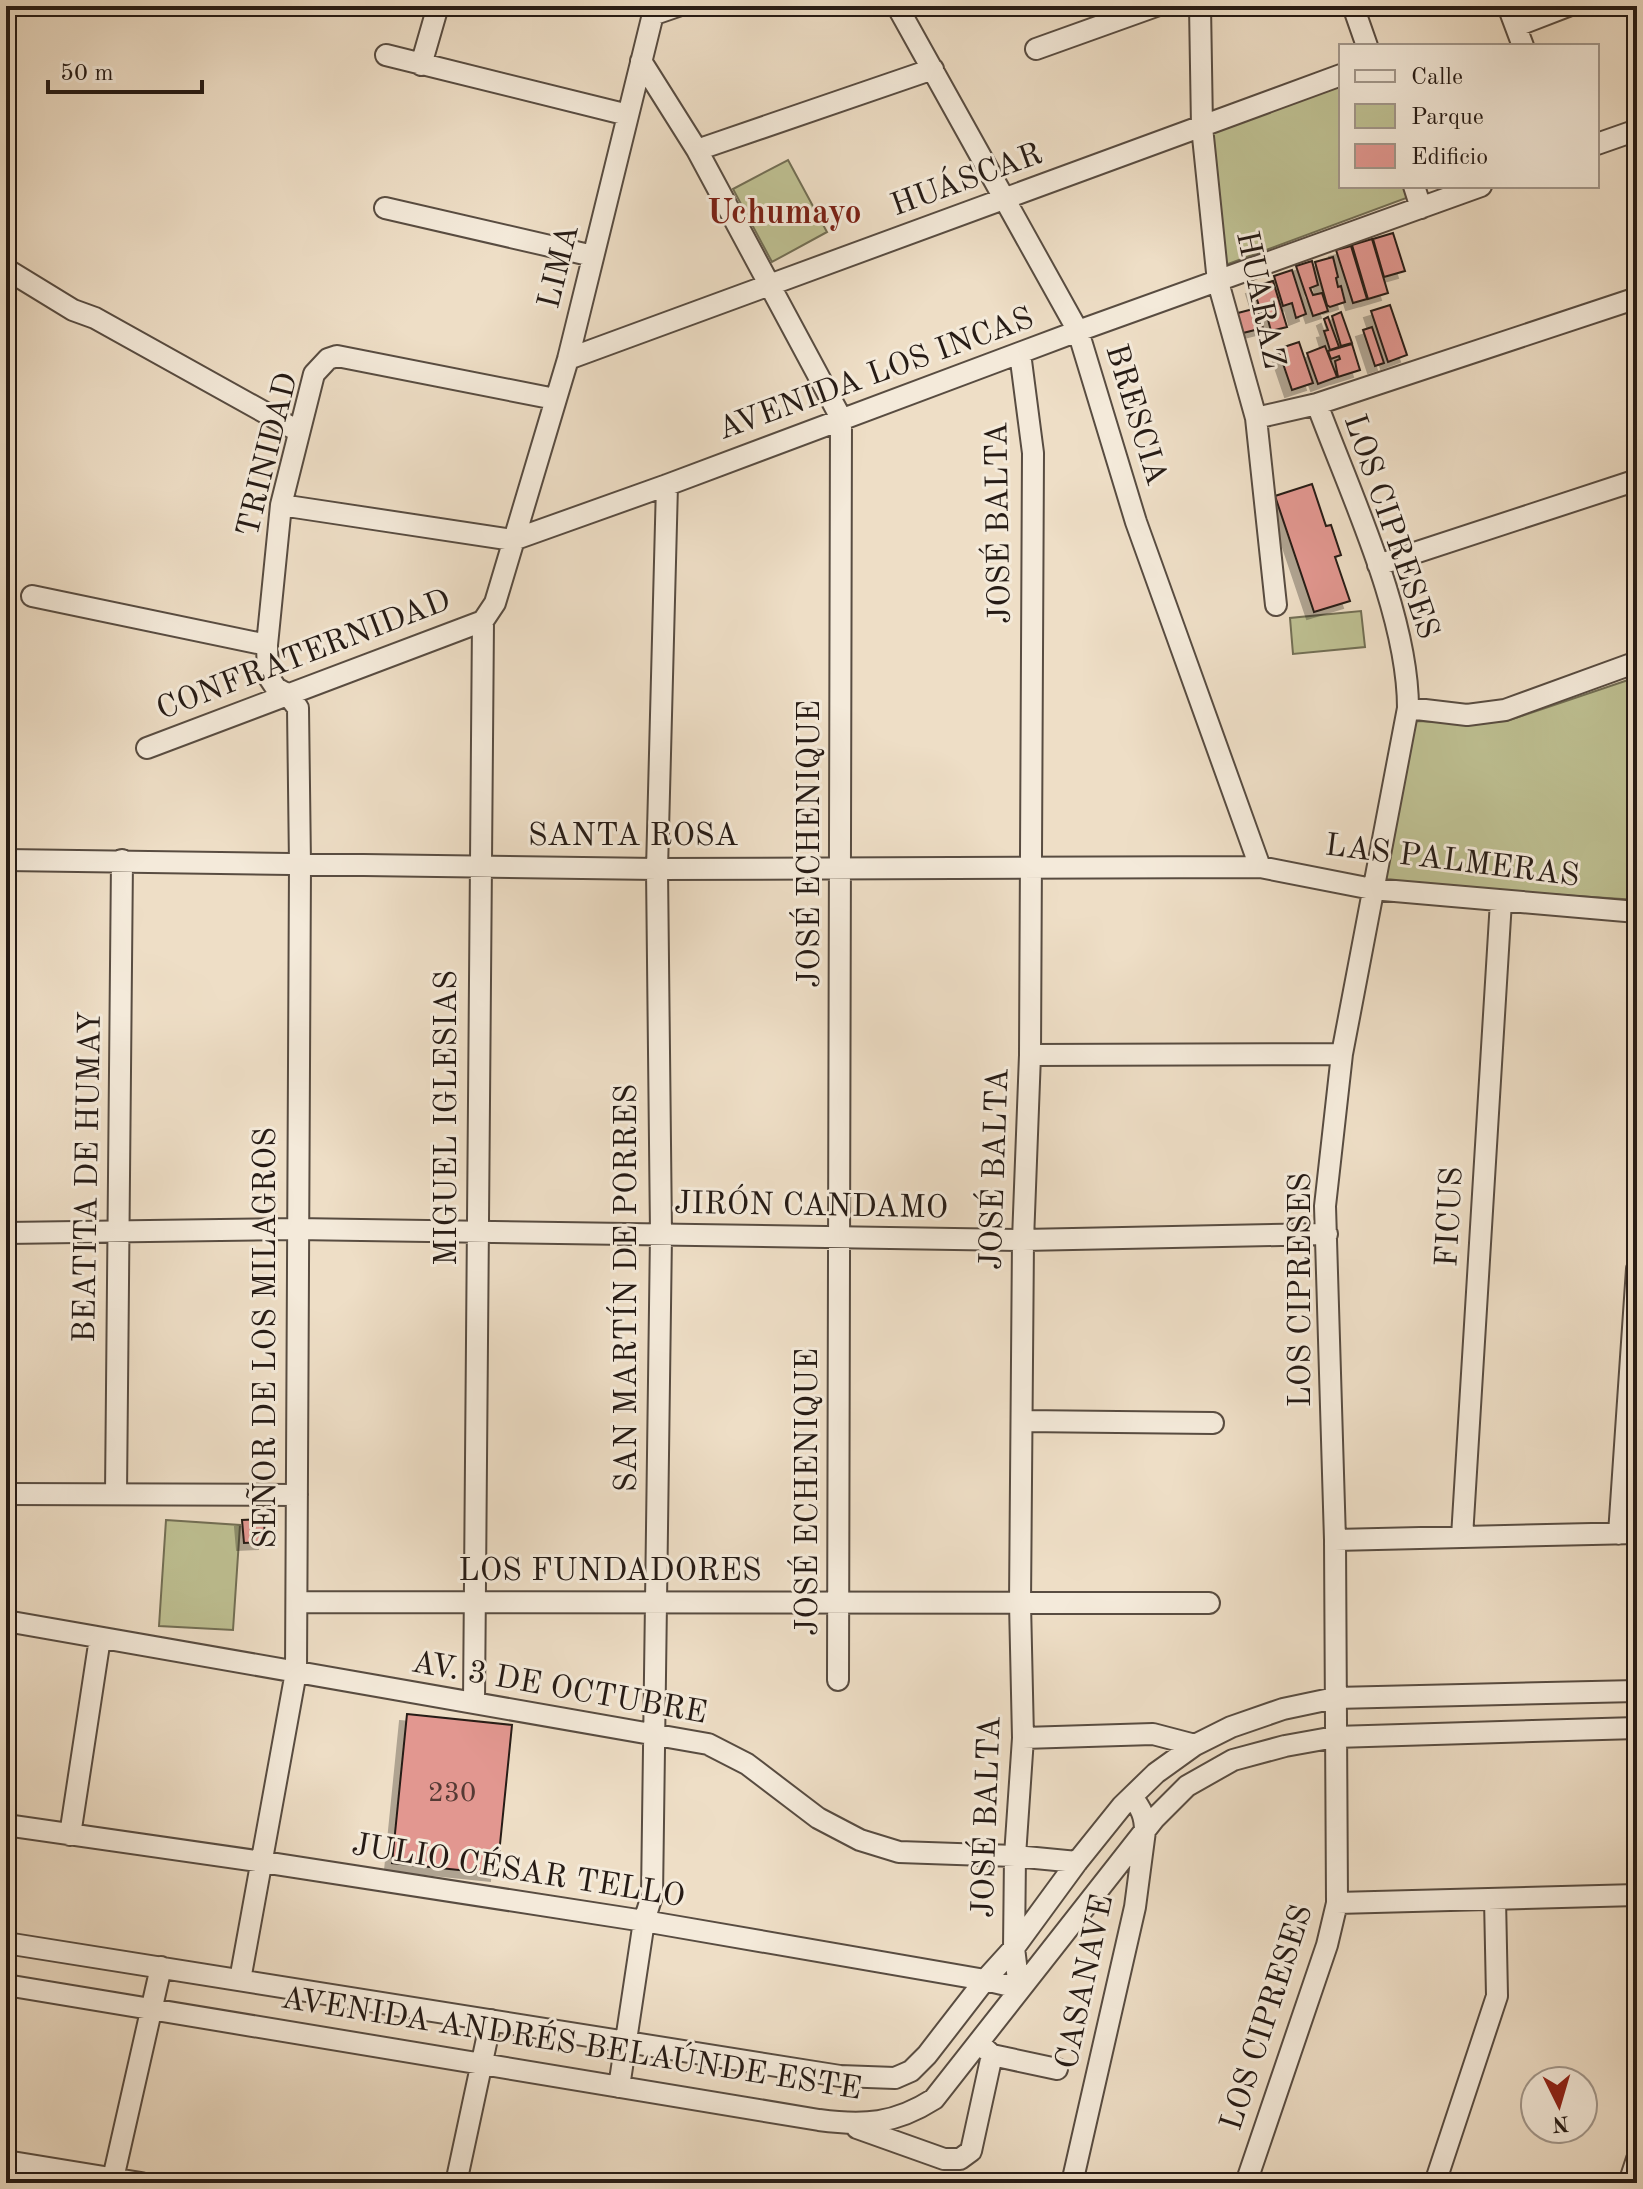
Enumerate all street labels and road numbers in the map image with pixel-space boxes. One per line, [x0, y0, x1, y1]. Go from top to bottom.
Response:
street label: HUÁSCAR [885, 133, 1047, 223]
street label: LIMA [534, 222, 586, 312]
street label: HUARAZ [1229, 228, 1289, 372]
street label: AVENIDA LOS INCAS [714, 303, 1038, 447]
street label: BRESCIA [1098, 341, 1172, 489]
street label: TRINIDAD [233, 370, 305, 540]
street label: LOS CIPRESES [1337, 411, 1443, 643]
street label: JOSÉ BALTA [976, 422, 1018, 624]
street label: CONFRATERNIDAD [153, 585, 455, 727]
street label: JOSÉ ECHENIQUE [789, 700, 827, 988]
street label: SANTA ROSA [528, 821, 738, 853]
street label: LAS PALMERAS [1323, 831, 1581, 893]
street label: MIGUEL IGLESIAS [432, 970, 464, 1266]
street label: BEATITA DE HUMAY [70, 1011, 108, 1343]
street label: JOSÉ BALTA [970, 1067, 1016, 1270]
street label: SAN MARTÍN DE PORRES [606, 1084, 644, 1492]
street label: SEÑOR DE LOS MILAGROS [245, 1127, 283, 1549]
street label: FICUS [1432, 1166, 1470, 1268]
street label: LOS CIPRESES [1286, 1172, 1318, 1408]
street label: JIRÓN CANDAMO [674, 1183, 948, 1225]
street label: JOSÉ ECHENIQUE [787, 1348, 825, 1636]
street label: LOS FUNDADORES [458, 1556, 762, 1588]
street label: AV. 3 DE OCTUBRE [409, 1647, 709, 1731]
street label: JOSÉ BALTA [962, 1715, 1008, 1918]
street label: JULIO CÉSAR TELLO [349, 1824, 688, 1914]
street label: CASANAVE [1052, 1892, 1120, 2072]
street label: LOS CIPRESES [1216, 1901, 1320, 2135]
street label: AVENIDA ANDRÉS BELAÚNDE ESTE [278, 1977, 864, 2107]

